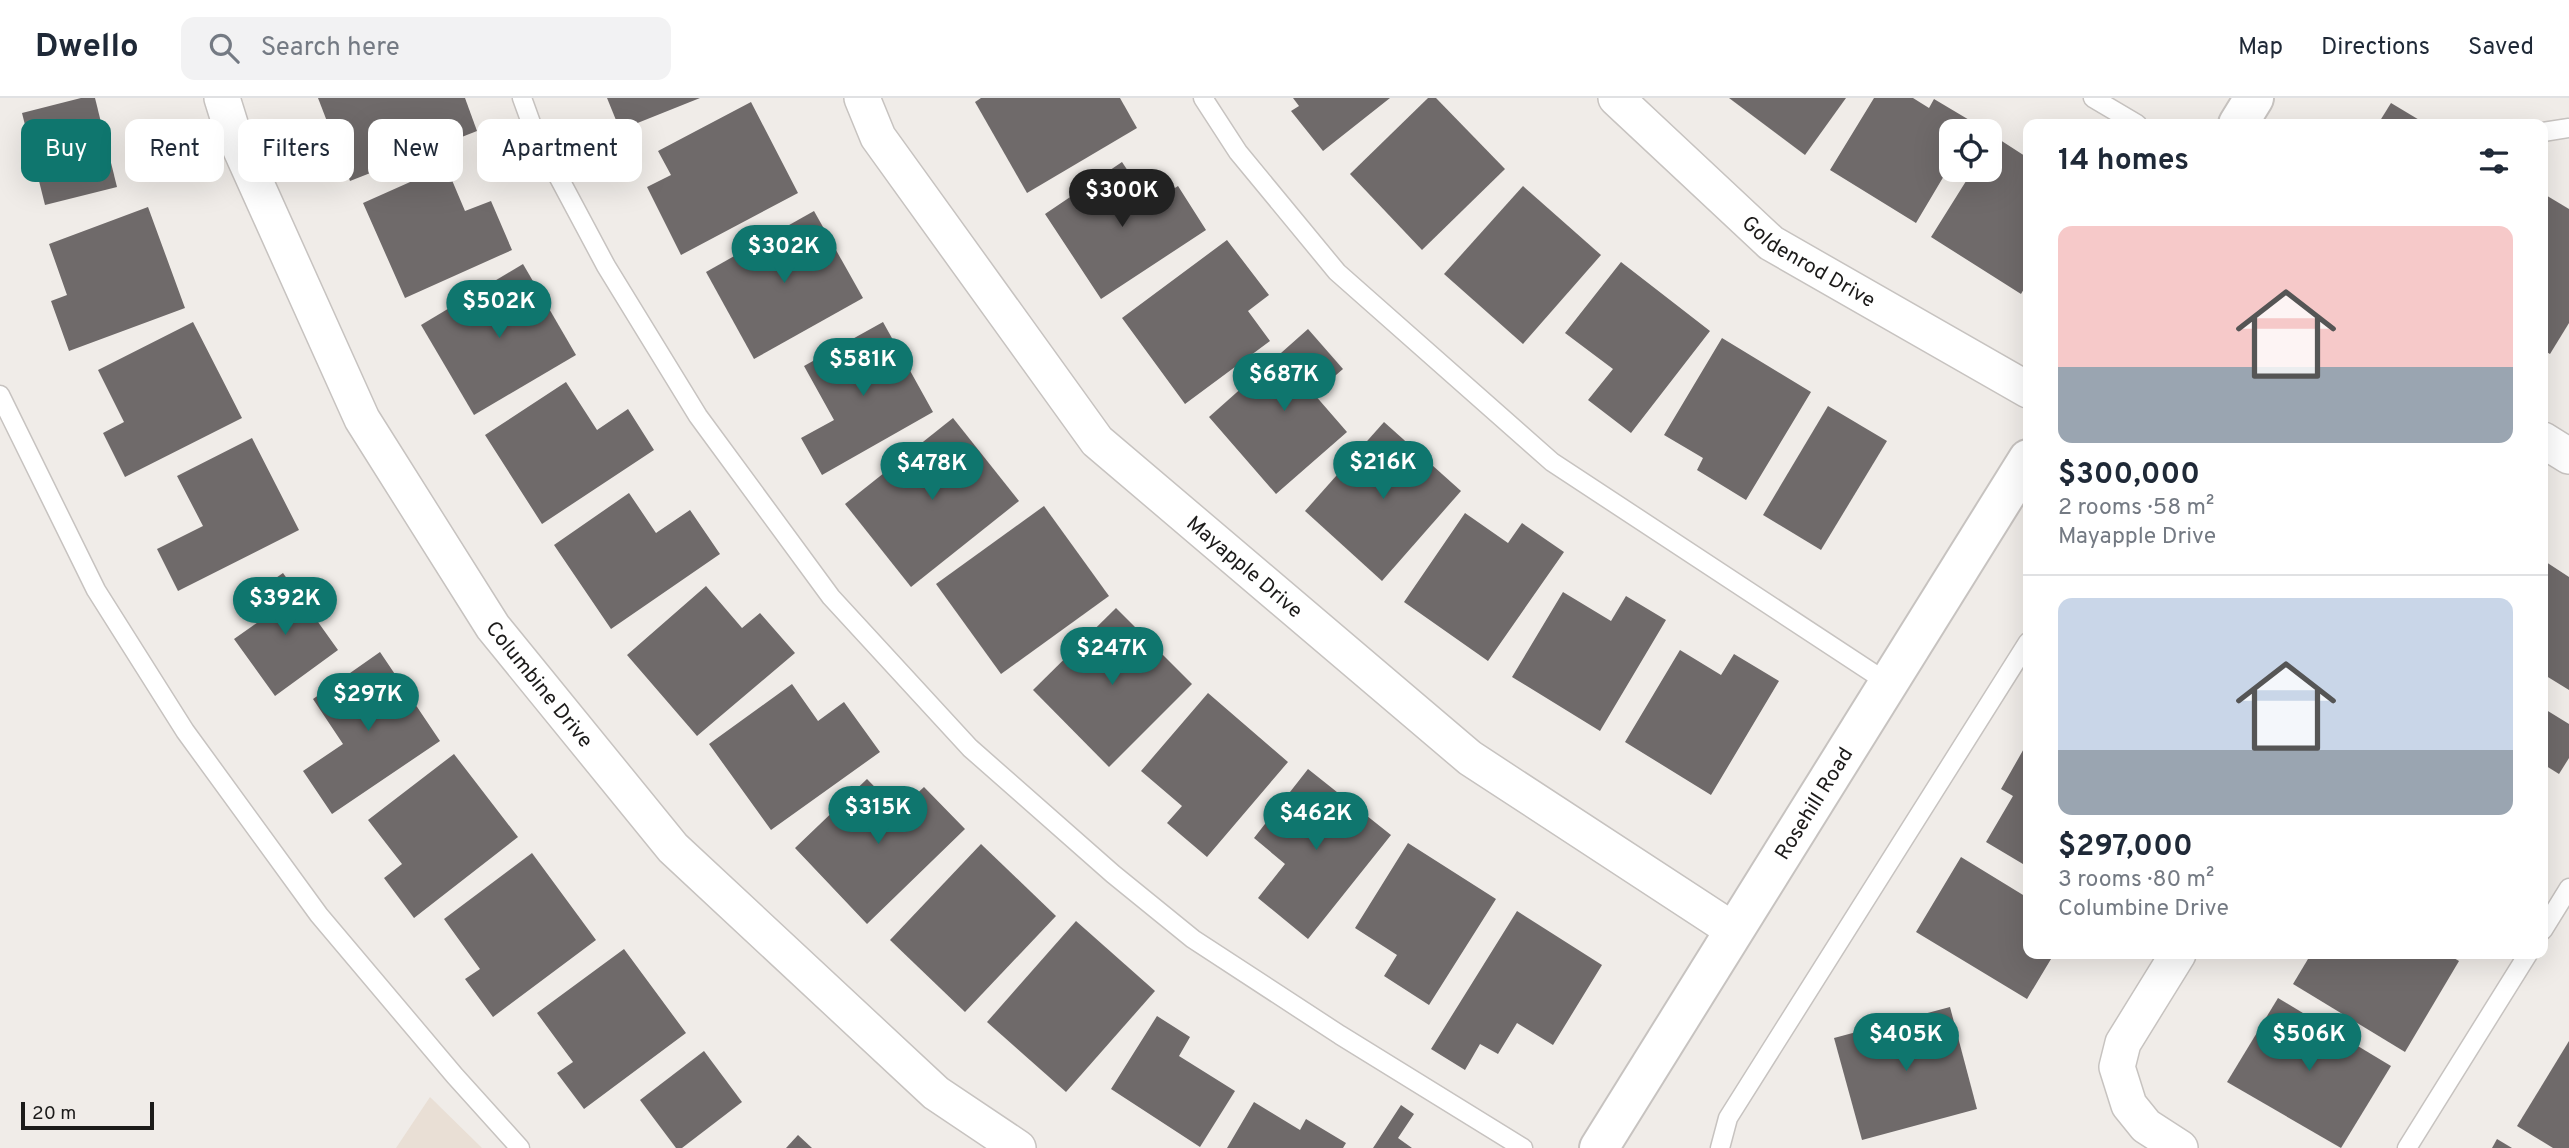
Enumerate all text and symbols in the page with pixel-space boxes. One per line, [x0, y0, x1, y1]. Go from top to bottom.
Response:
search box [181, 17, 671, 80]
text: Dwello [35, 27, 139, 69]
icon: search [205, 29, 243, 67]
text: Search here [261, 32, 400, 65]
text: Map [2238, 33, 2283, 63]
text: Directions [2321, 33, 2430, 63]
text: Saved [2468, 33, 2534, 63]
chip: Buy [21, 119, 111, 182]
chip: Rent [125, 119, 224, 182]
chip: Filters [238, 119, 354, 182]
chip: New [368, 119, 463, 182]
chip: Apartment [477, 119, 642, 182]
map controls [1939, 119, 2002, 182]
button: locate [1939, 119, 2002, 182]
icon: filters [2475, 142, 2513, 180]
text: 14 homes [2058, 143, 2189, 180]
pin: $300K [1073, 170, 1171, 229]
text: $300K [1085, 177, 1159, 206]
street label: Goldenrod Drive [1735, 210, 1880, 315]
pin: $302K [735, 226, 833, 285]
text: $302K [748, 233, 820, 262]
icon: home [2223, 271, 2349, 397]
pin: $502K [450, 280, 548, 340]
text: $502K [462, 288, 536, 317]
pin: $581K [814, 338, 912, 398]
text: $581K [829, 346, 897, 375]
pin: $687K [1235, 354, 1333, 413]
text: $687K [1249, 361, 1319, 390]
pin: $478K [883, 442, 981, 502]
pin: $216K [1334, 442, 1432, 501]
text: $216K [1349, 449, 1417, 478]
text: $478K [897, 450, 967, 479]
text: $300,000 [2058, 457, 2200, 494]
text: 2 rooms · 58 m² [2058, 494, 2214, 523]
street label: Mayapple Drive [1180, 511, 1308, 625]
text: Mayapple Drive [2058, 523, 2216, 552]
pin: $392K [236, 578, 334, 637]
text: $392K [249, 585, 321, 614]
street label: Columbine Drive [479, 616, 598, 754]
pin: $247K [1063, 628, 1161, 687]
text: $247K [1076, 635, 1148, 664]
icon: home [2223, 643, 2349, 769]
pin: $297K [319, 674, 417, 733]
text: $297K [333, 681, 403, 710]
street label: Rosehill Road [1770, 743, 1860, 865]
pin: $315K [829, 786, 927, 846]
pin: $462K [1267, 792, 1365, 852]
text: $315K [844, 794, 912, 823]
text: $462K [1279, 800, 1353, 829]
text: $297,000 [2058, 829, 2193, 866]
text: 3 rooms · 80 m² [2058, 866, 2214, 895]
text: Columbine Drive [2058, 895, 2229, 924]
pin: $405K [1857, 1014, 1955, 1073]
pin: $506K [2260, 1014, 2358, 1073]
text: $405K [1869, 1021, 1943, 1050]
text: $506K [2272, 1021, 2346, 1050]
scale bar [21, 1099, 154, 1131]
text: 20 m [32, 1102, 76, 1126]

